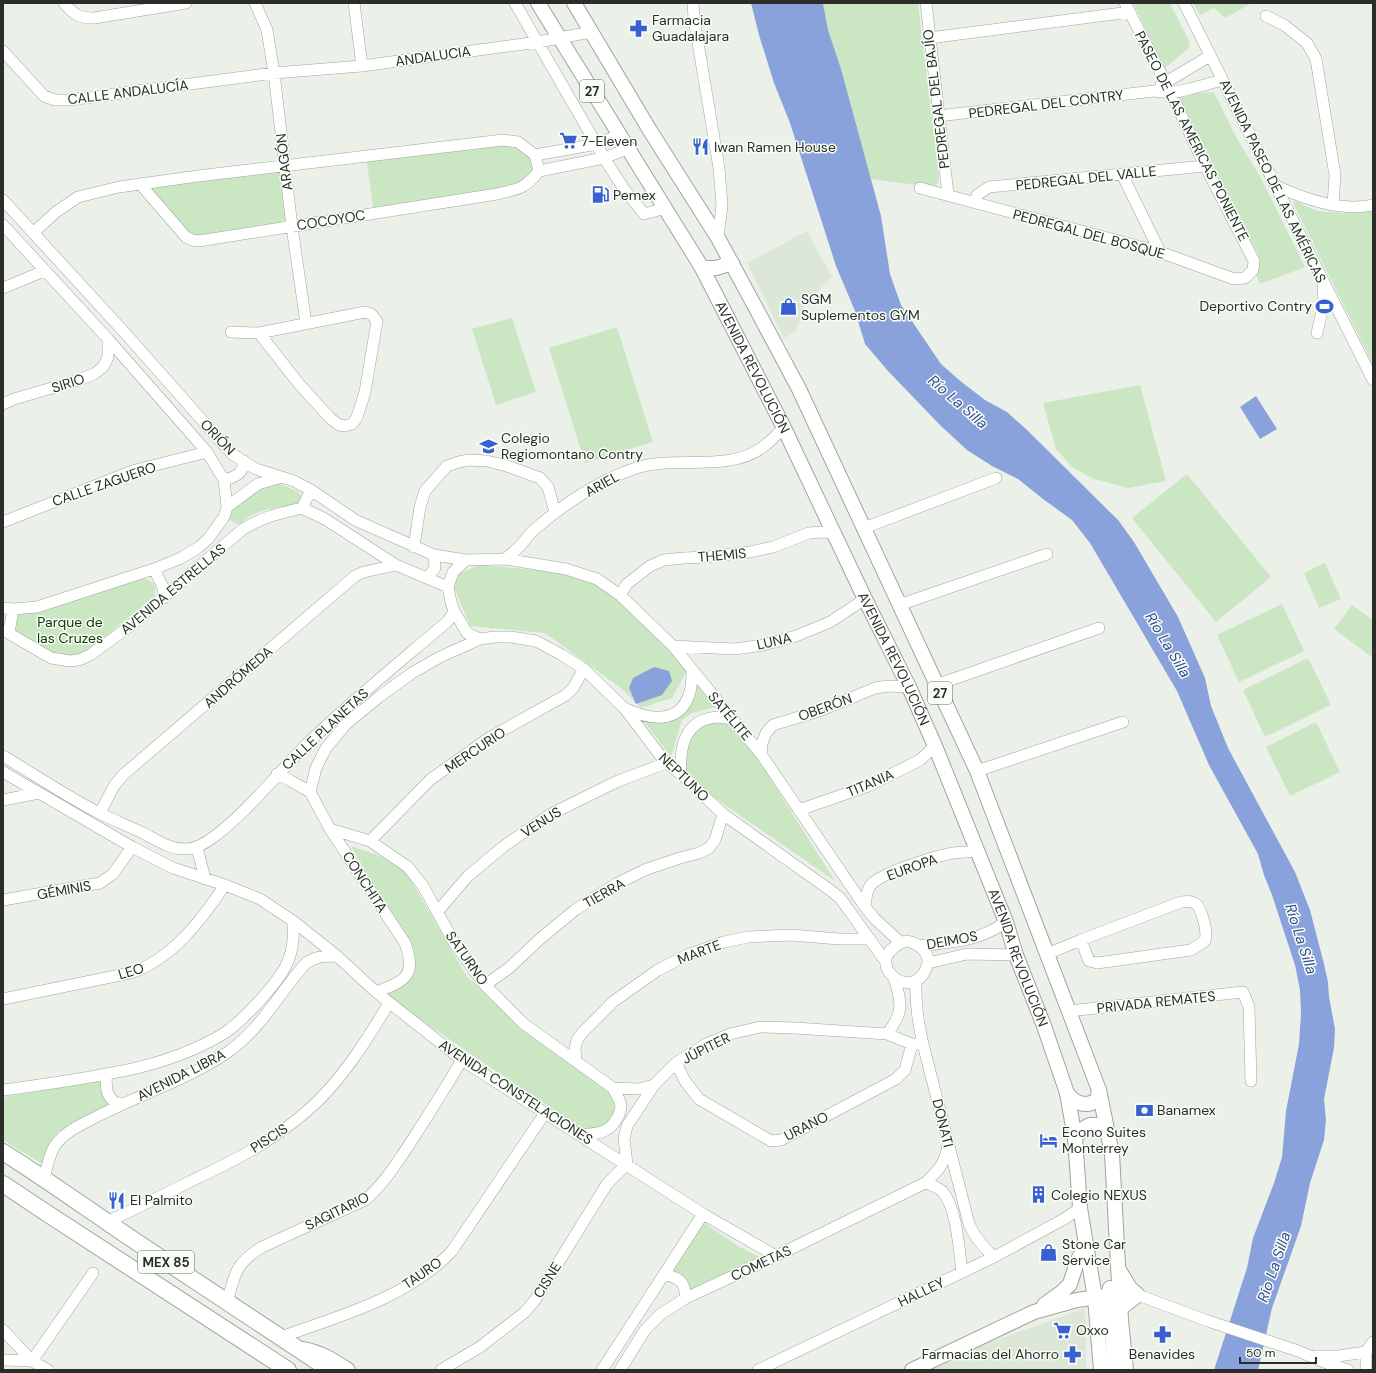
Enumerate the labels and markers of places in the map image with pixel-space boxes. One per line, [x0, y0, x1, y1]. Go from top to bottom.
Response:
place label: Farmacia Guadalajara [652, 11, 729, 45]
pharmacy icon: Farmacia Guadalajara [629, 18, 649, 38]
supermarket icon: 7-Eleven [558, 131, 578, 151]
place label: 7-Eleven [581, 132, 637, 150]
restaurant icon: Iwan Ramen House [691, 137, 711, 157]
place label: Iwan Ramen House [714, 138, 836, 156]
fuel station icon: Pemex [590, 185, 610, 205]
place label: Pemex [613, 186, 656, 204]
place label: SGM Suplementos GYM [801, 290, 920, 324]
sports icon: Deportivo Contry [1315, 296, 1335, 316]
shop icon: SGM Suplementos GYM [778, 297, 798, 317]
place label: Deportivo Contry [1199, 297, 1312, 315]
place label: Colegio Regiomontano Contry [501, 429, 643, 463]
school or university icon: Colegio Regiomontano Contry [478, 436, 498, 456]
bank icon: Banamex [1134, 1100, 1154, 1120]
place label: Banamex [1157, 1101, 1216, 1119]
place label: Econo Suites Monterrey [1062, 1123, 1146, 1157]
hotel icon: Econo Suites Monterrey [1039, 1130, 1059, 1150]
building icon: Colegio NEXUS [1028, 1185, 1048, 1205]
place label: Colegio NEXUS [1051, 1186, 1147, 1204]
restaurant icon: El Palmito [107, 1190, 127, 1210]
place label: El Palmito [130, 1191, 193, 1209]
place label: Stone Car Service [1062, 1235, 1126, 1269]
shop icon: Stone Car Service [1039, 1242, 1059, 1262]
supermarket icon: Oxxo [1053, 1320, 1073, 1340]
place label: Oxxo [1076, 1321, 1109, 1339]
pharmacy icon: Benavides [1152, 1324, 1172, 1344]
pharmacy icon: Farmacias del Ahorro [1062, 1344, 1082, 1364]
place label: Farmacias del Ahorro [922, 1345, 1059, 1363]
place label: Benavides [1129, 1345, 1195, 1363]

